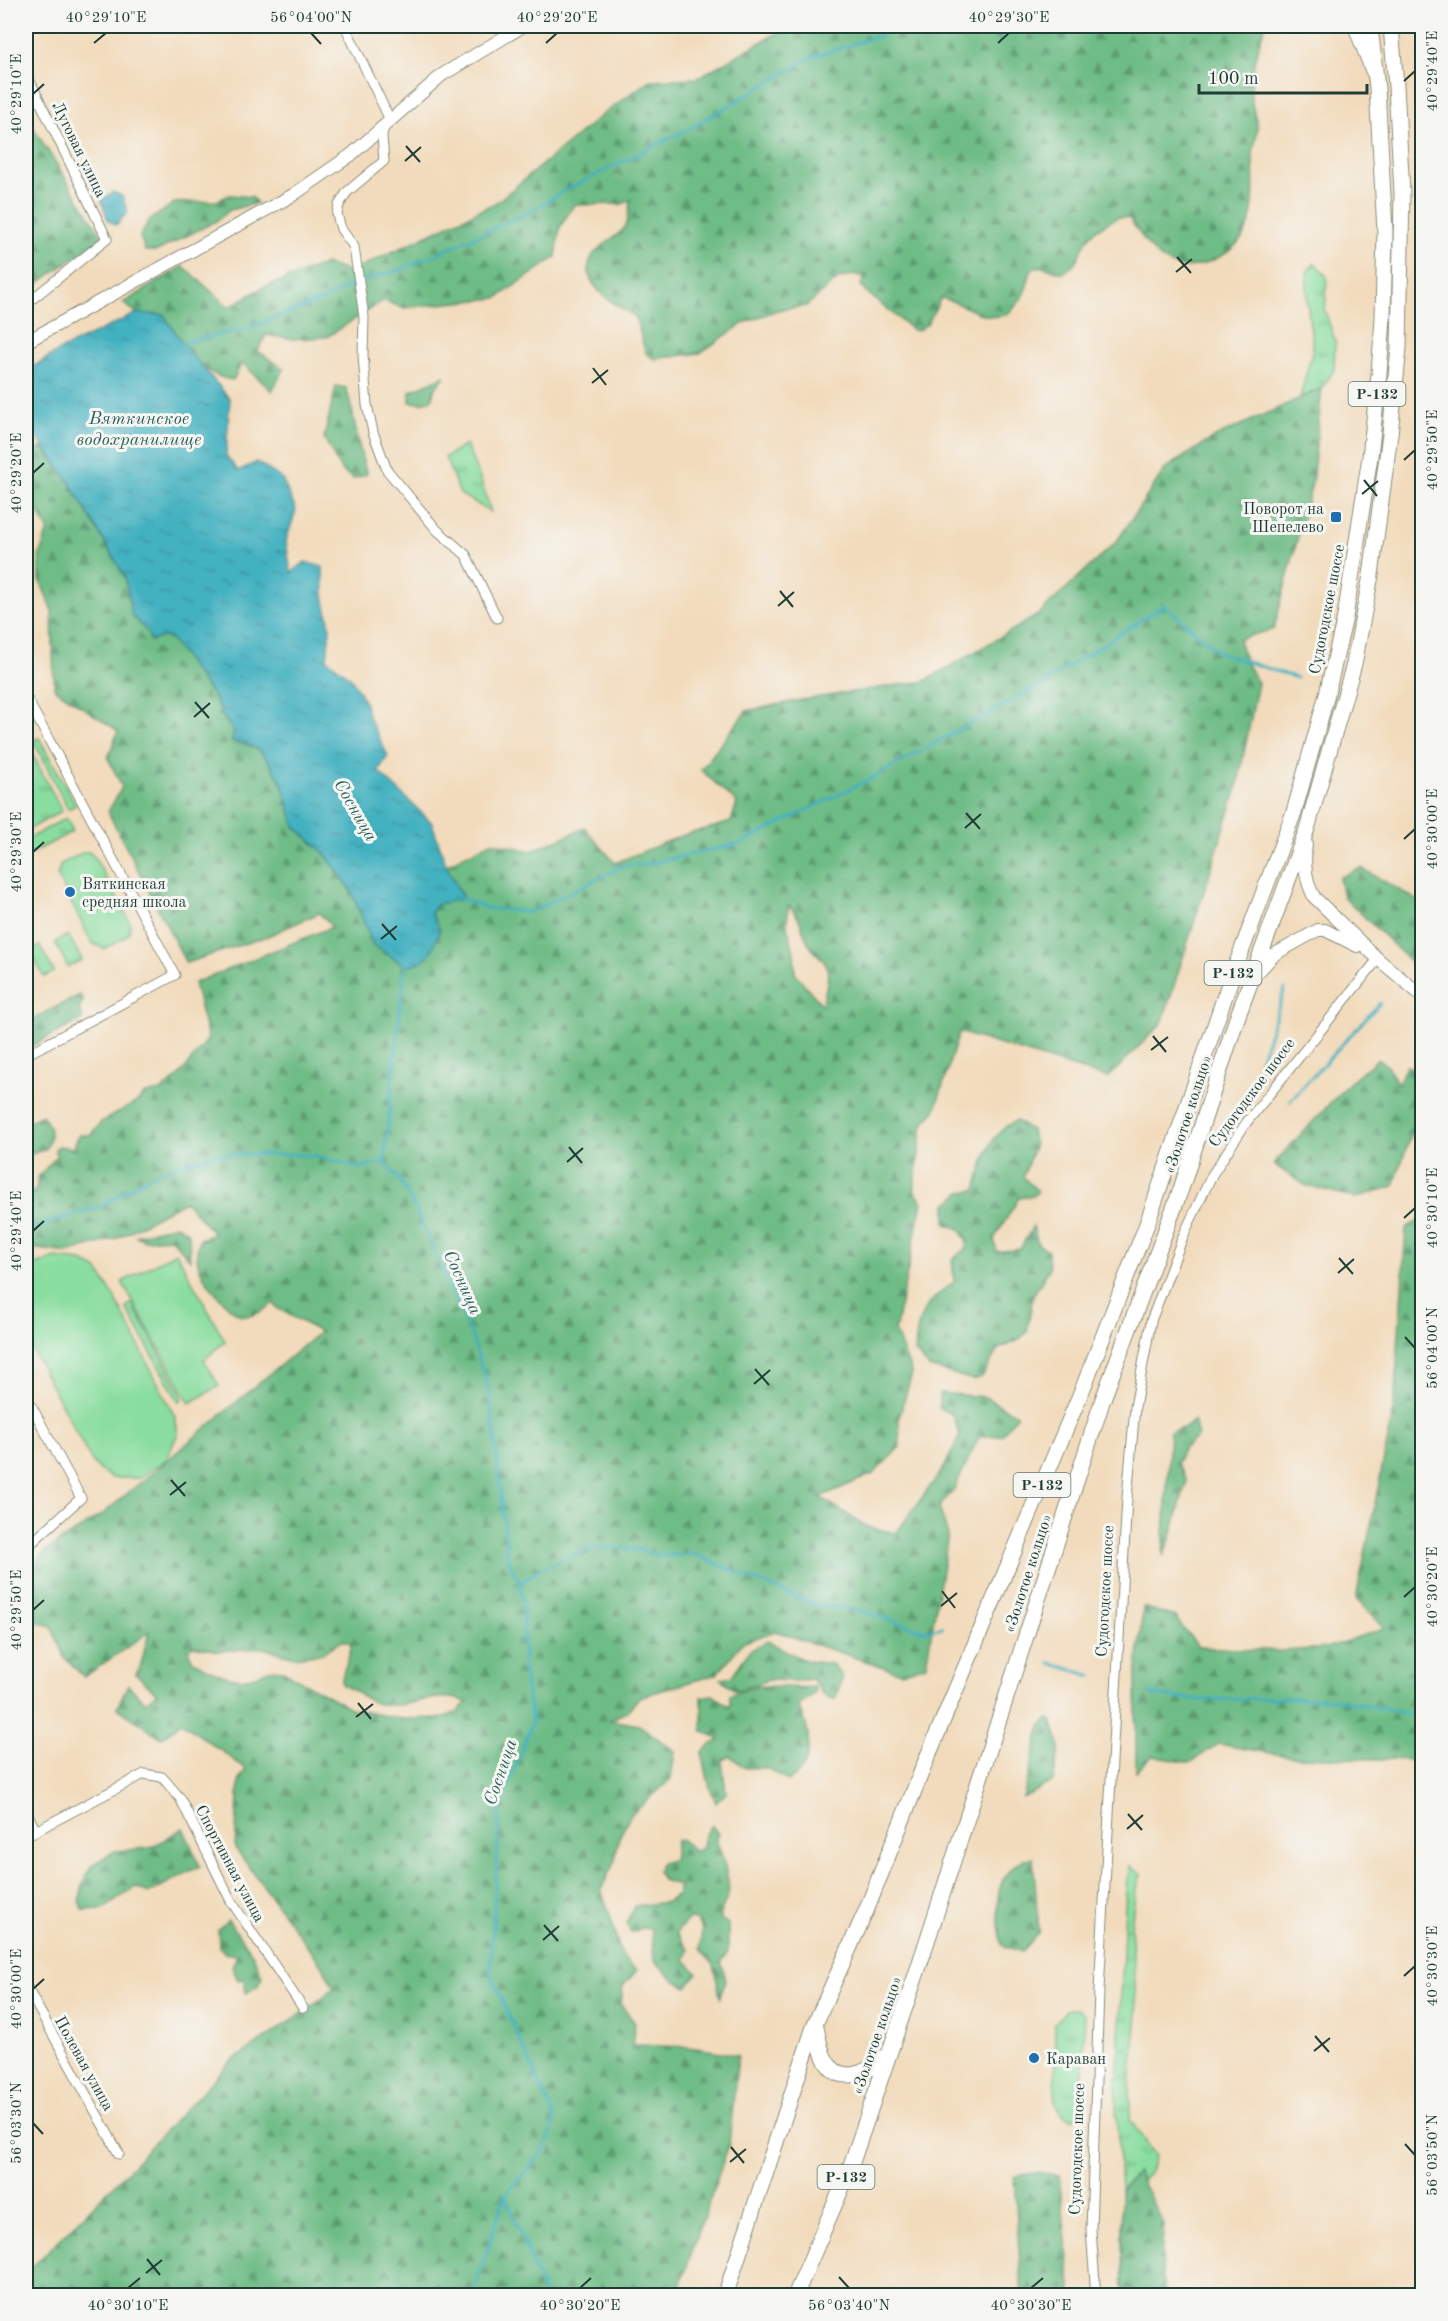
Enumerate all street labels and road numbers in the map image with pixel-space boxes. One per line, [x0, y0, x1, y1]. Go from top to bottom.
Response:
street label: Луговая улица [48, 99, 108, 200]
road number: Р-132 [1348, 382, 1406, 406]
street label: Судогодское шоссе [1308, 543, 1348, 676]
road number: Р-132 [1204, 961, 1262, 985]
street label: Судогодское шоссе [1206, 1036, 1299, 1151]
street label: «Золотое кольцо» [1162, 1053, 1216, 1176]
road number: Р-132 [1014, 1473, 1070, 1497]
street label: «Золотое кольцо» [1002, 1512, 1056, 1635]
street label: Судогодское шоссе [1095, 1525, 1117, 1657]
street label: Спортивная улица [192, 1803, 267, 1925]
street label: «Золотое кольцо» [850, 1974, 906, 2097]
street label: Полевая улица [51, 2014, 116, 2114]
street label: Судогодское шоссе [1068, 2083, 1088, 2215]
road number: Р-132 [818, 2165, 874, 2189]

